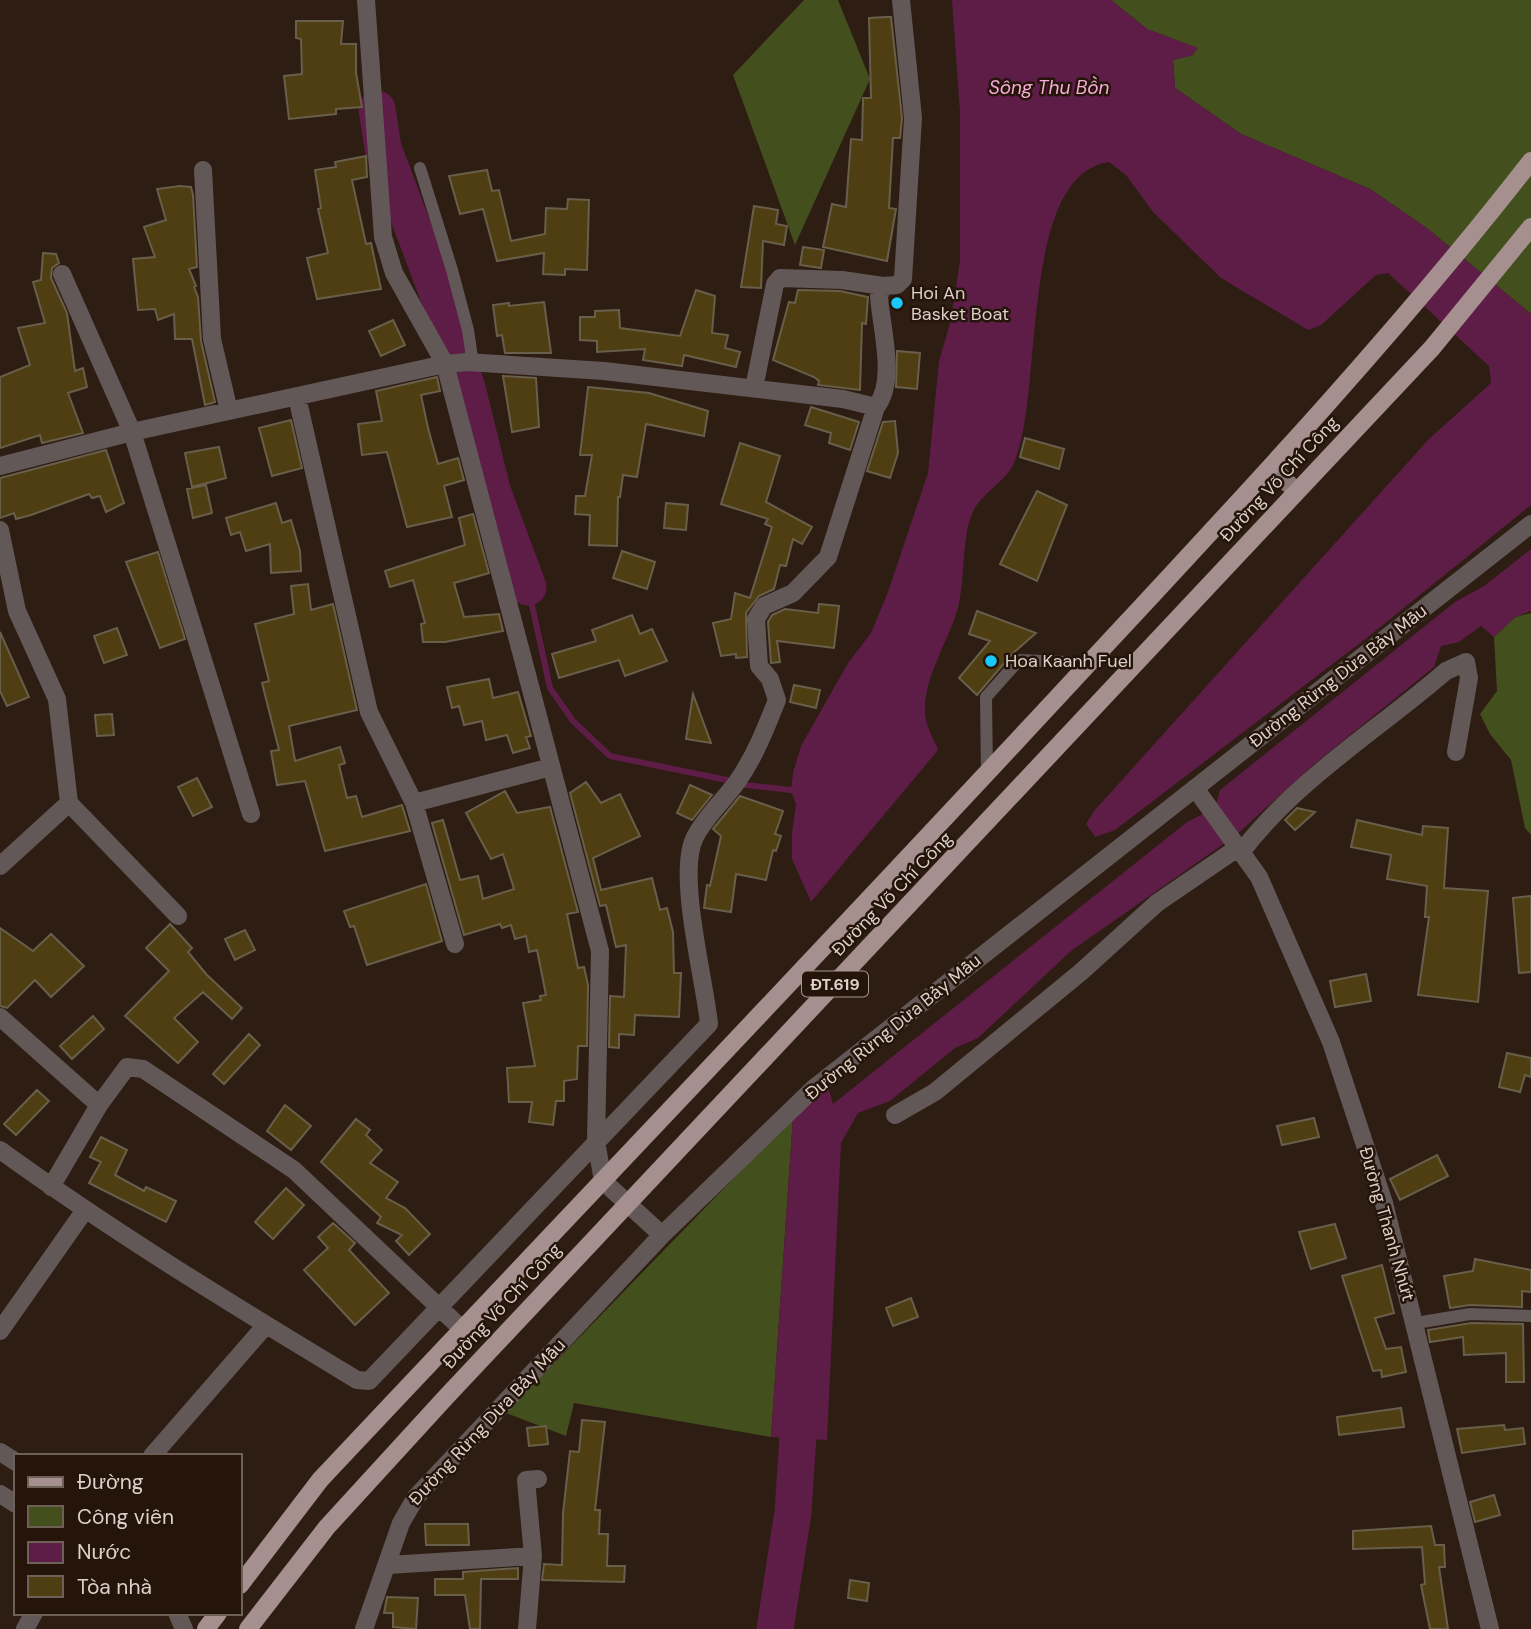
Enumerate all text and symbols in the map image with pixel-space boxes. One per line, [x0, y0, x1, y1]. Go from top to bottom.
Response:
water label: Sông Thu Bồn [989, 75, 1109, 100]
place label: Hoi An Basket Boat [911, 281, 1009, 326]
marker: Hoi An Basket Boat [889, 295, 905, 311]
street label: Đường Võ Chí Công [1214, 411, 1344, 547]
street label: Đường Rừng Dừa Bảy Mẫu [1244, 599, 1432, 753]
place label: Hoa Kaanh Fuel [1005, 649, 1132, 673]
marker: Hoa Kaanh Fuel [983, 653, 999, 669]
street label: Đường Võ Chí Công [826, 827, 958, 961]
street label: Đường Rừng Dừa Bảy Mẫu [800, 949, 986, 1105]
road number: ĐT.619 [802, 972, 868, 996]
street label: Đường Thanh Nhứt [1353, 1144, 1421, 1304]
street label: Đường Võ Chí Công [437, 1238, 567, 1374]
street label: Đường Rừng Dừa Bảy Mẫu [403, 1334, 571, 1510]
legend [14, 1454, 242, 1615]
text: Đường [77, 1468, 144, 1496]
text: Công viên [77, 1503, 174, 1531]
text: Nước [77, 1538, 131, 1566]
text: Tòa nhà [77, 1573, 152, 1601]

